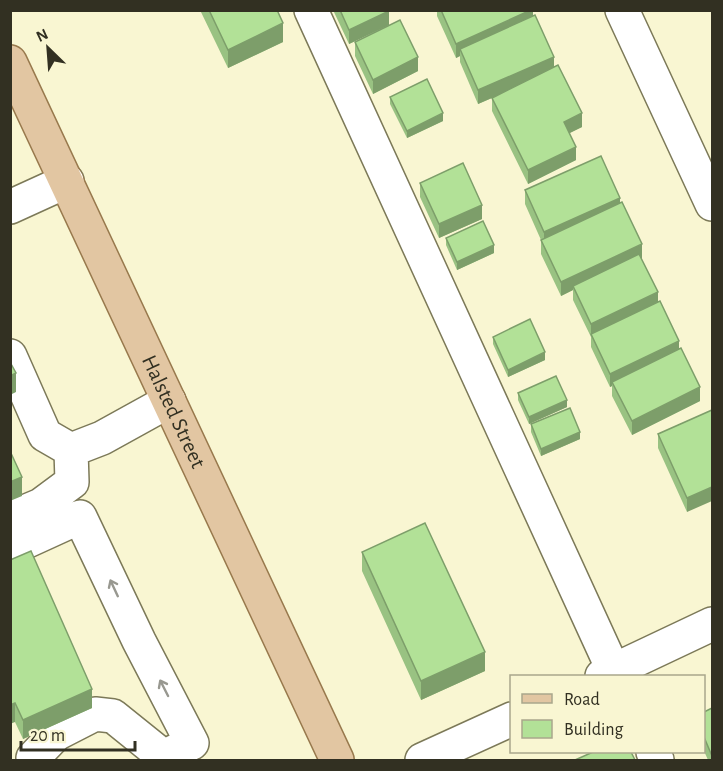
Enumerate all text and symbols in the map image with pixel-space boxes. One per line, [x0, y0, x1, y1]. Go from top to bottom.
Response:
north arrow [18, 18, 78, 78]
text: N [34, 26, 51, 45]
street label: Halsted Street [138, 352, 210, 472]
one-way arrow [107, 579, 119, 597]
legend [510, 675, 705, 753]
one-way arrow [158, 680, 169, 698]
text: Road [564, 691, 600, 709]
scale bar [21, 714, 135, 752]
text: Building [564, 721, 624, 739]
text: 20 m [30, 727, 65, 745]

